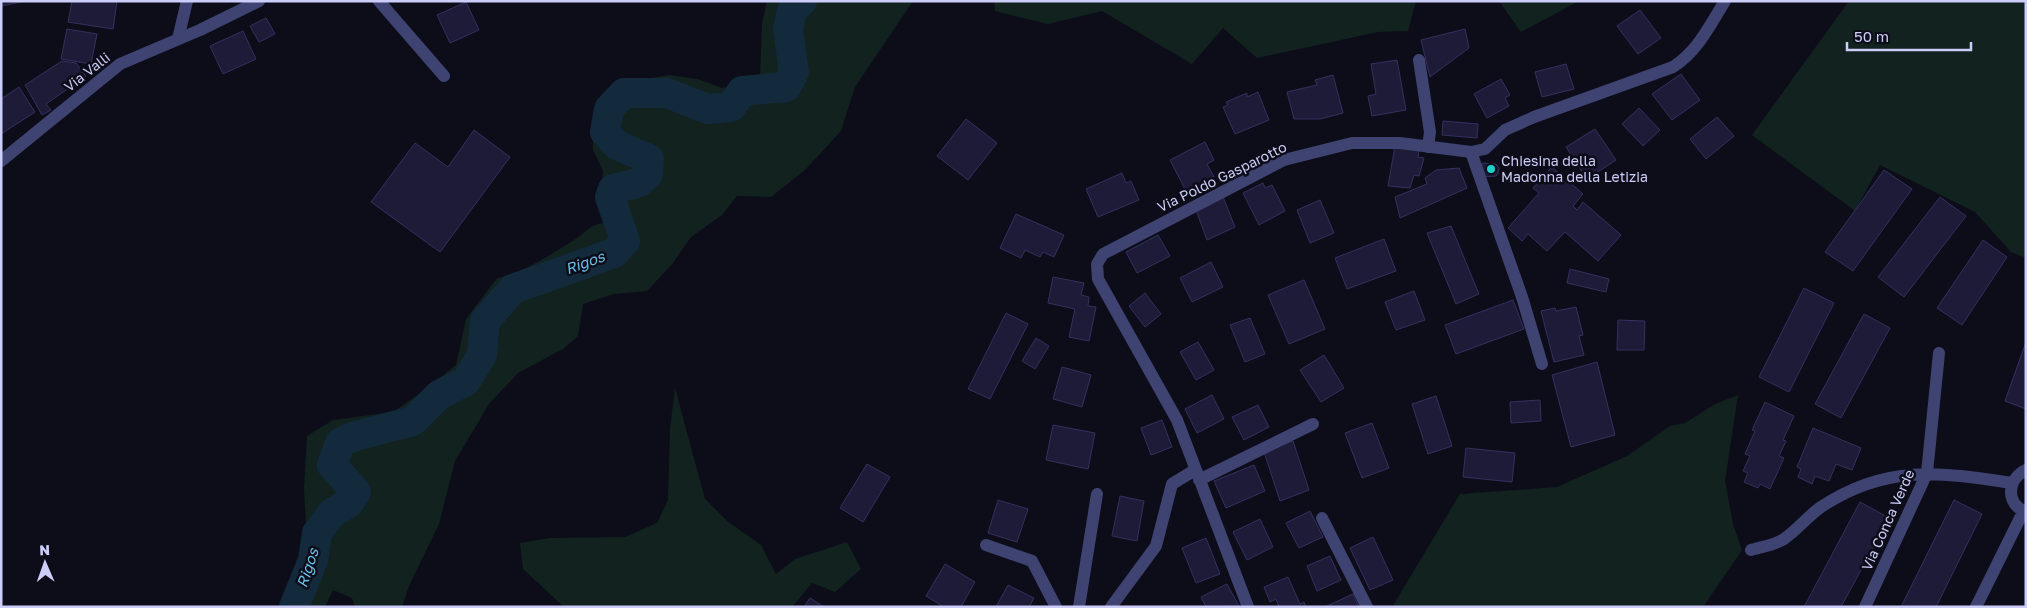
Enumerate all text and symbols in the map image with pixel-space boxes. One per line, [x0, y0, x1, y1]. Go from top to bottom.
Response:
scale bar [1847, 20, 1971, 52]
text: 50 m [1854, 27, 1889, 45]
street label: Via Valli [60, 48, 113, 95]
street label: Via Poldo Gasparotto [1154, 138, 1289, 215]
place label: Chiesina della Madonna della Letizia [1501, 152, 1648, 185]
marker: Chiesina della Madonna della Letizia [1485, 163, 1497, 175]
water label: Rigos [563, 246, 608, 278]
street label: Via Conca Verde [1858, 467, 1917, 573]
north arrow [20, 538, 70, 588]
text: N [39, 541, 50, 558]
water label: Rigos [292, 545, 323, 590]

